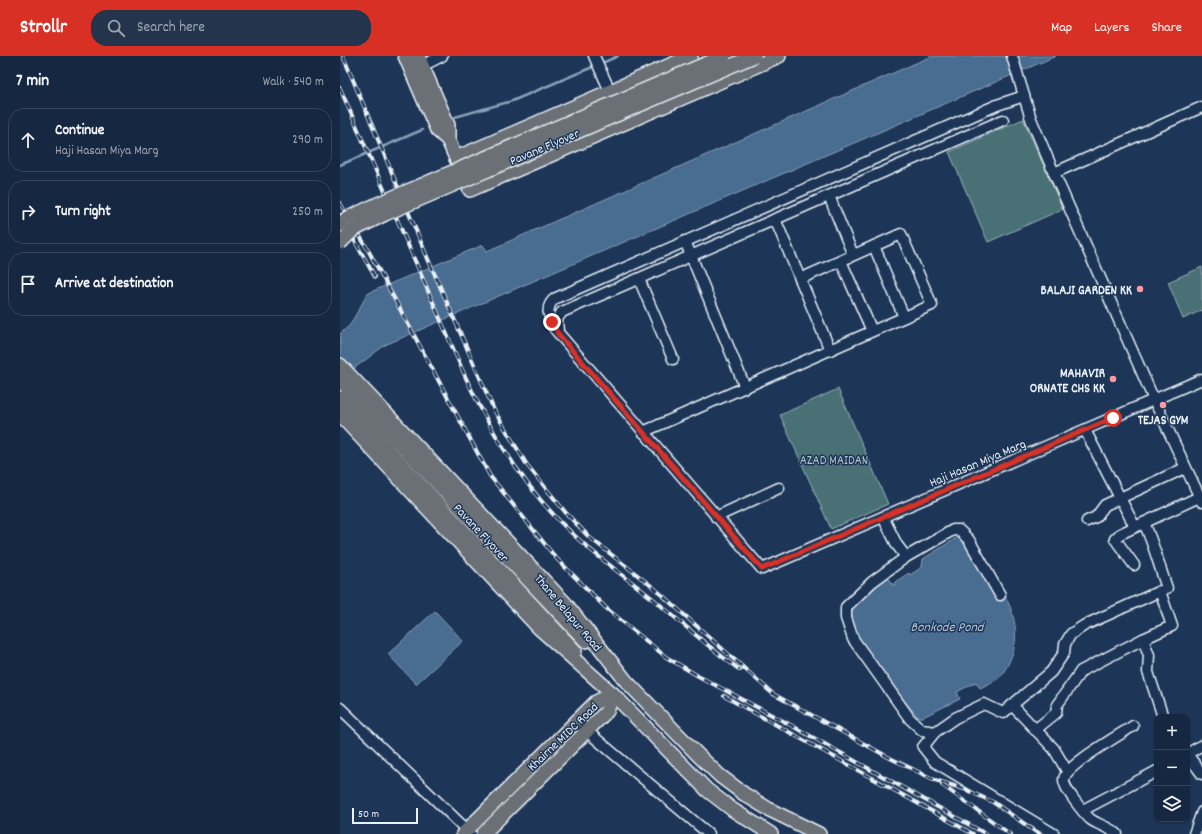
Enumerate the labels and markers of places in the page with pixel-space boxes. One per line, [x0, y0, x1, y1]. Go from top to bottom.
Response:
place label: BALAJI GARDEN KK [1041, 282, 1132, 301]
marker: BALAJI GARDEN KK [1135, 284, 1145, 294]
place label: MAHAVIR ORNATE CHS KK [1030, 365, 1105, 399]
marker: MAHAVIR ORNATE CHS KK [1108, 374, 1118, 384]
marker: TEJAS GYM [1158, 400, 1168, 410]
place label: TEJAS GYM [1138, 412, 1189, 431]

